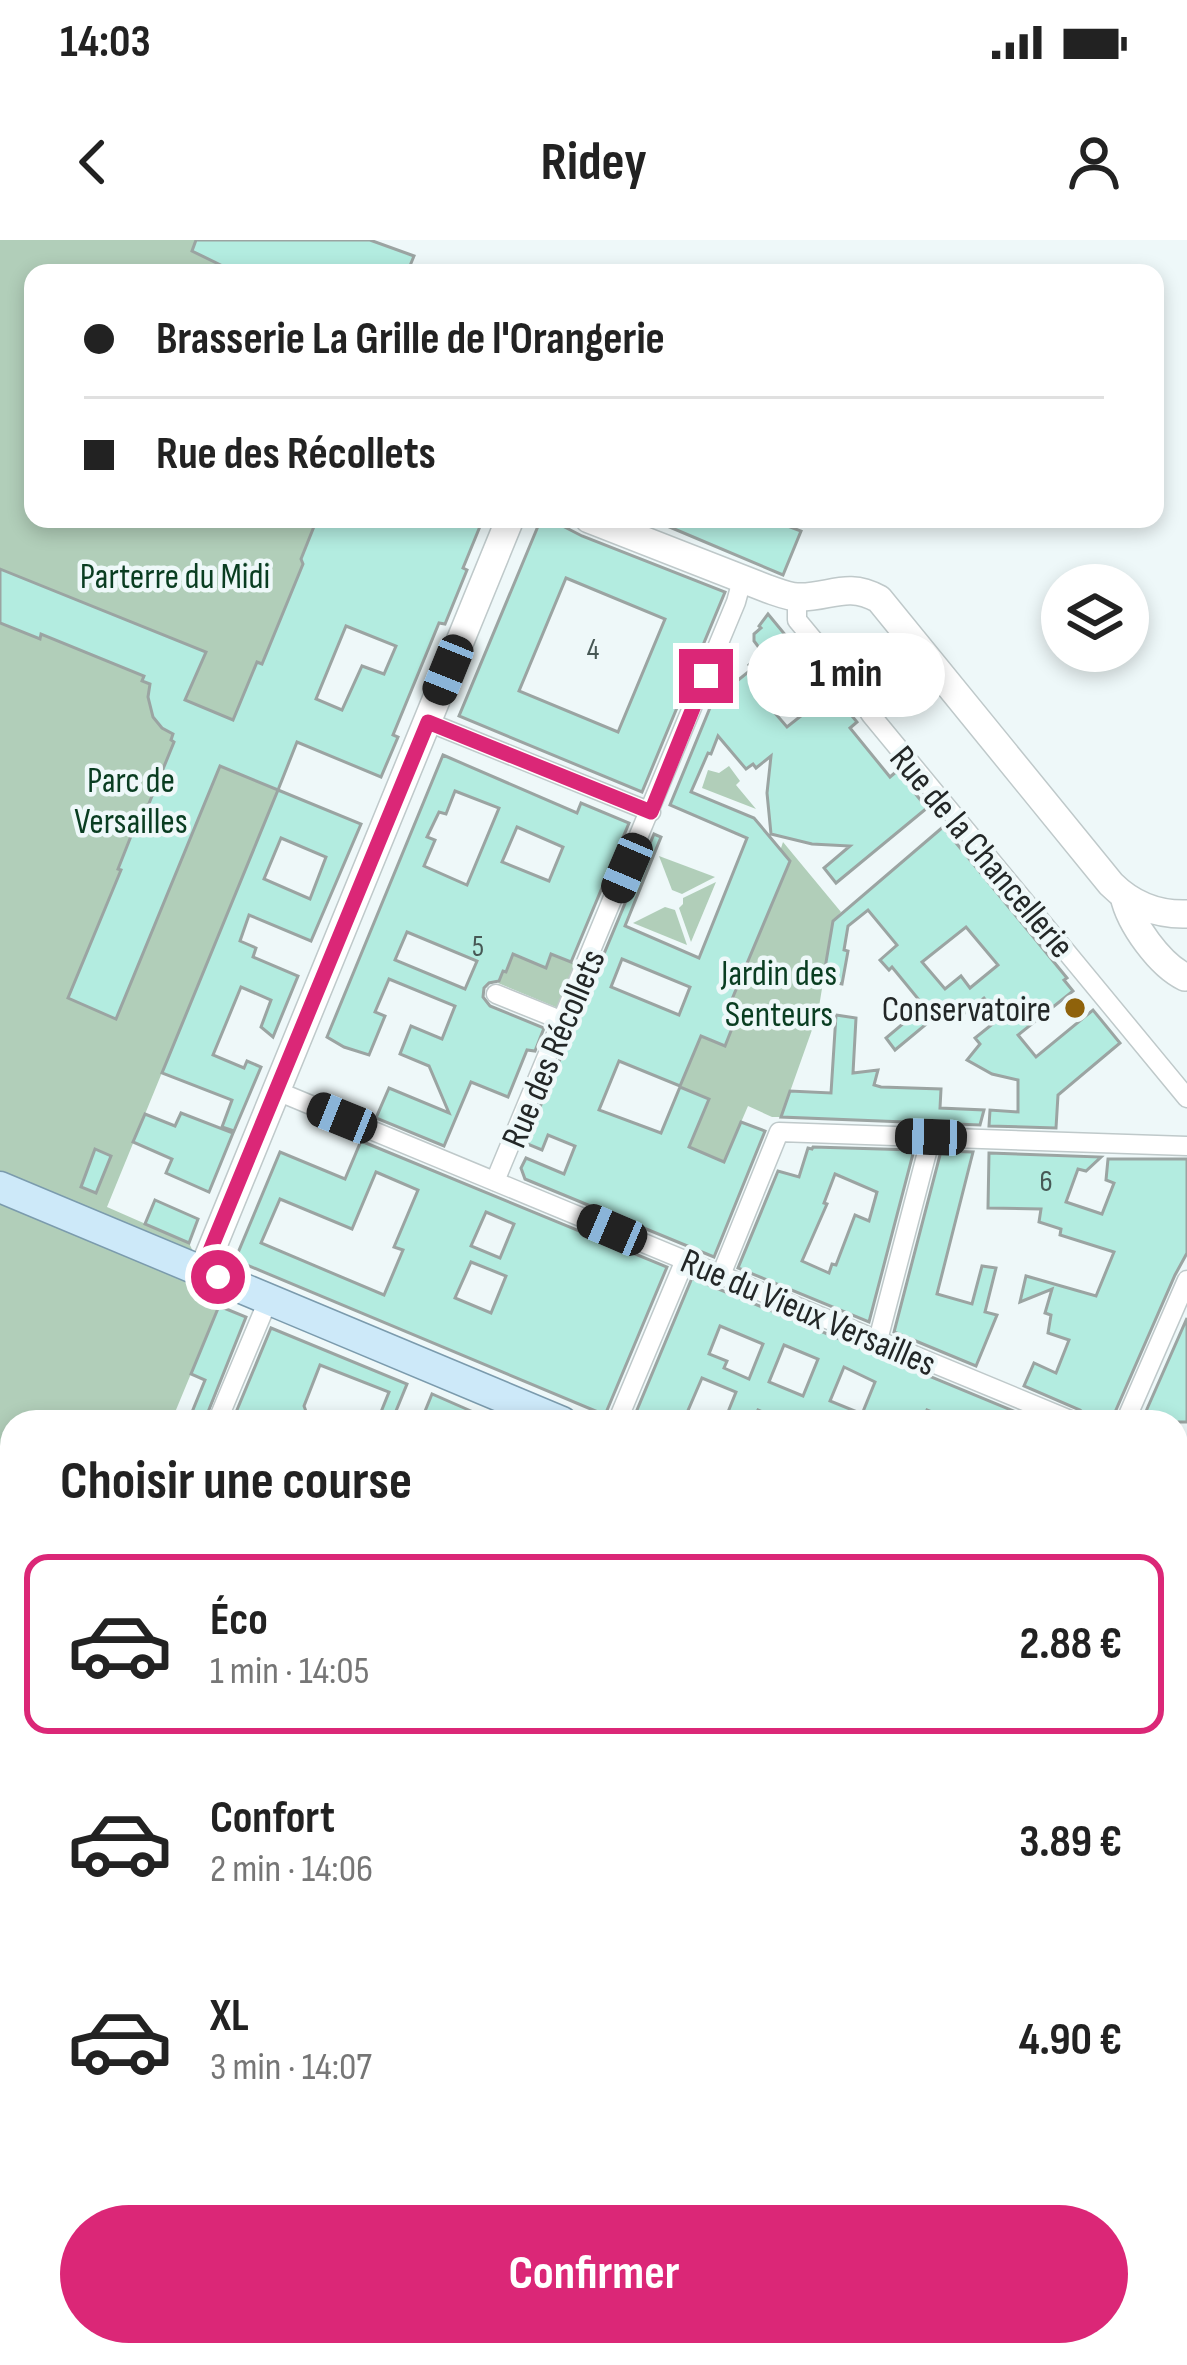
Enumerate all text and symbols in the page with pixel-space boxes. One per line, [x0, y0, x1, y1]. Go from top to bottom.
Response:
text: 14:03 [60, 15, 151, 70]
icon: back [60, 129, 126, 195]
icon: person [1061, 129, 1127, 195]
text: Ridey [540, 130, 647, 195]
text: Brasserie La Grille de l'Orangerie [156, 312, 665, 367]
text: Rue des Récollets [156, 427, 436, 482]
park label: Parterre du Midi [80, 556, 270, 599]
map controls [1041, 564, 1149, 672]
button: layers [1041, 564, 1149, 672]
car [418, 630, 478, 710]
house number: 4 [587, 632, 599, 668]
callout: 1 min [748, 634, 946, 718]
route end [679, 649, 733, 703]
text: 1 min [810, 651, 882, 698]
street label: Rue de la Chancellerie [880, 738, 1082, 967]
park label: Parc de Versailles [74, 760, 188, 844]
car [596, 828, 658, 908]
house number: 5 [472, 929, 484, 965]
street label: Rue des Récollets [493, 943, 615, 1155]
park label: Jardin des Senteurs [720, 953, 837, 1037]
place label: Conservatoire [882, 989, 1051, 1032]
marker: Conservatoire [1062, 995, 1088, 1021]
car [302, 1088, 382, 1148]
car [894, 1118, 968, 1156]
house number: 6 [1039, 1164, 1053, 1200]
car [572, 1199, 652, 1261]
street label: Rue du Vieux Versailles [674, 1240, 942, 1386]
route start [191, 1250, 245, 1304]
text: Choisir une course [60, 1449, 412, 1514]
icon: car [66, 1590, 174, 1698]
text: Éco [210, 1593, 268, 1648]
text: 2.88 € [1020, 1617, 1122, 1672]
text: 1 min · 14:05 [210, 1648, 369, 1695]
icon: car [66, 1788, 174, 1896]
text: Confort [210, 1791, 335, 1846]
text: 3.89 € [1019, 1815, 1122, 1870]
text: 2 min · 14:06 [210, 1846, 373, 1893]
icon: car [66, 1986, 174, 2094]
text: XL [210, 1989, 249, 2044]
text: 4.90 € [1019, 2013, 1122, 2068]
text: 3 min · 14:07 [210, 2044, 372, 2091]
button: Confirmer [60, 2205, 1128, 2343]

